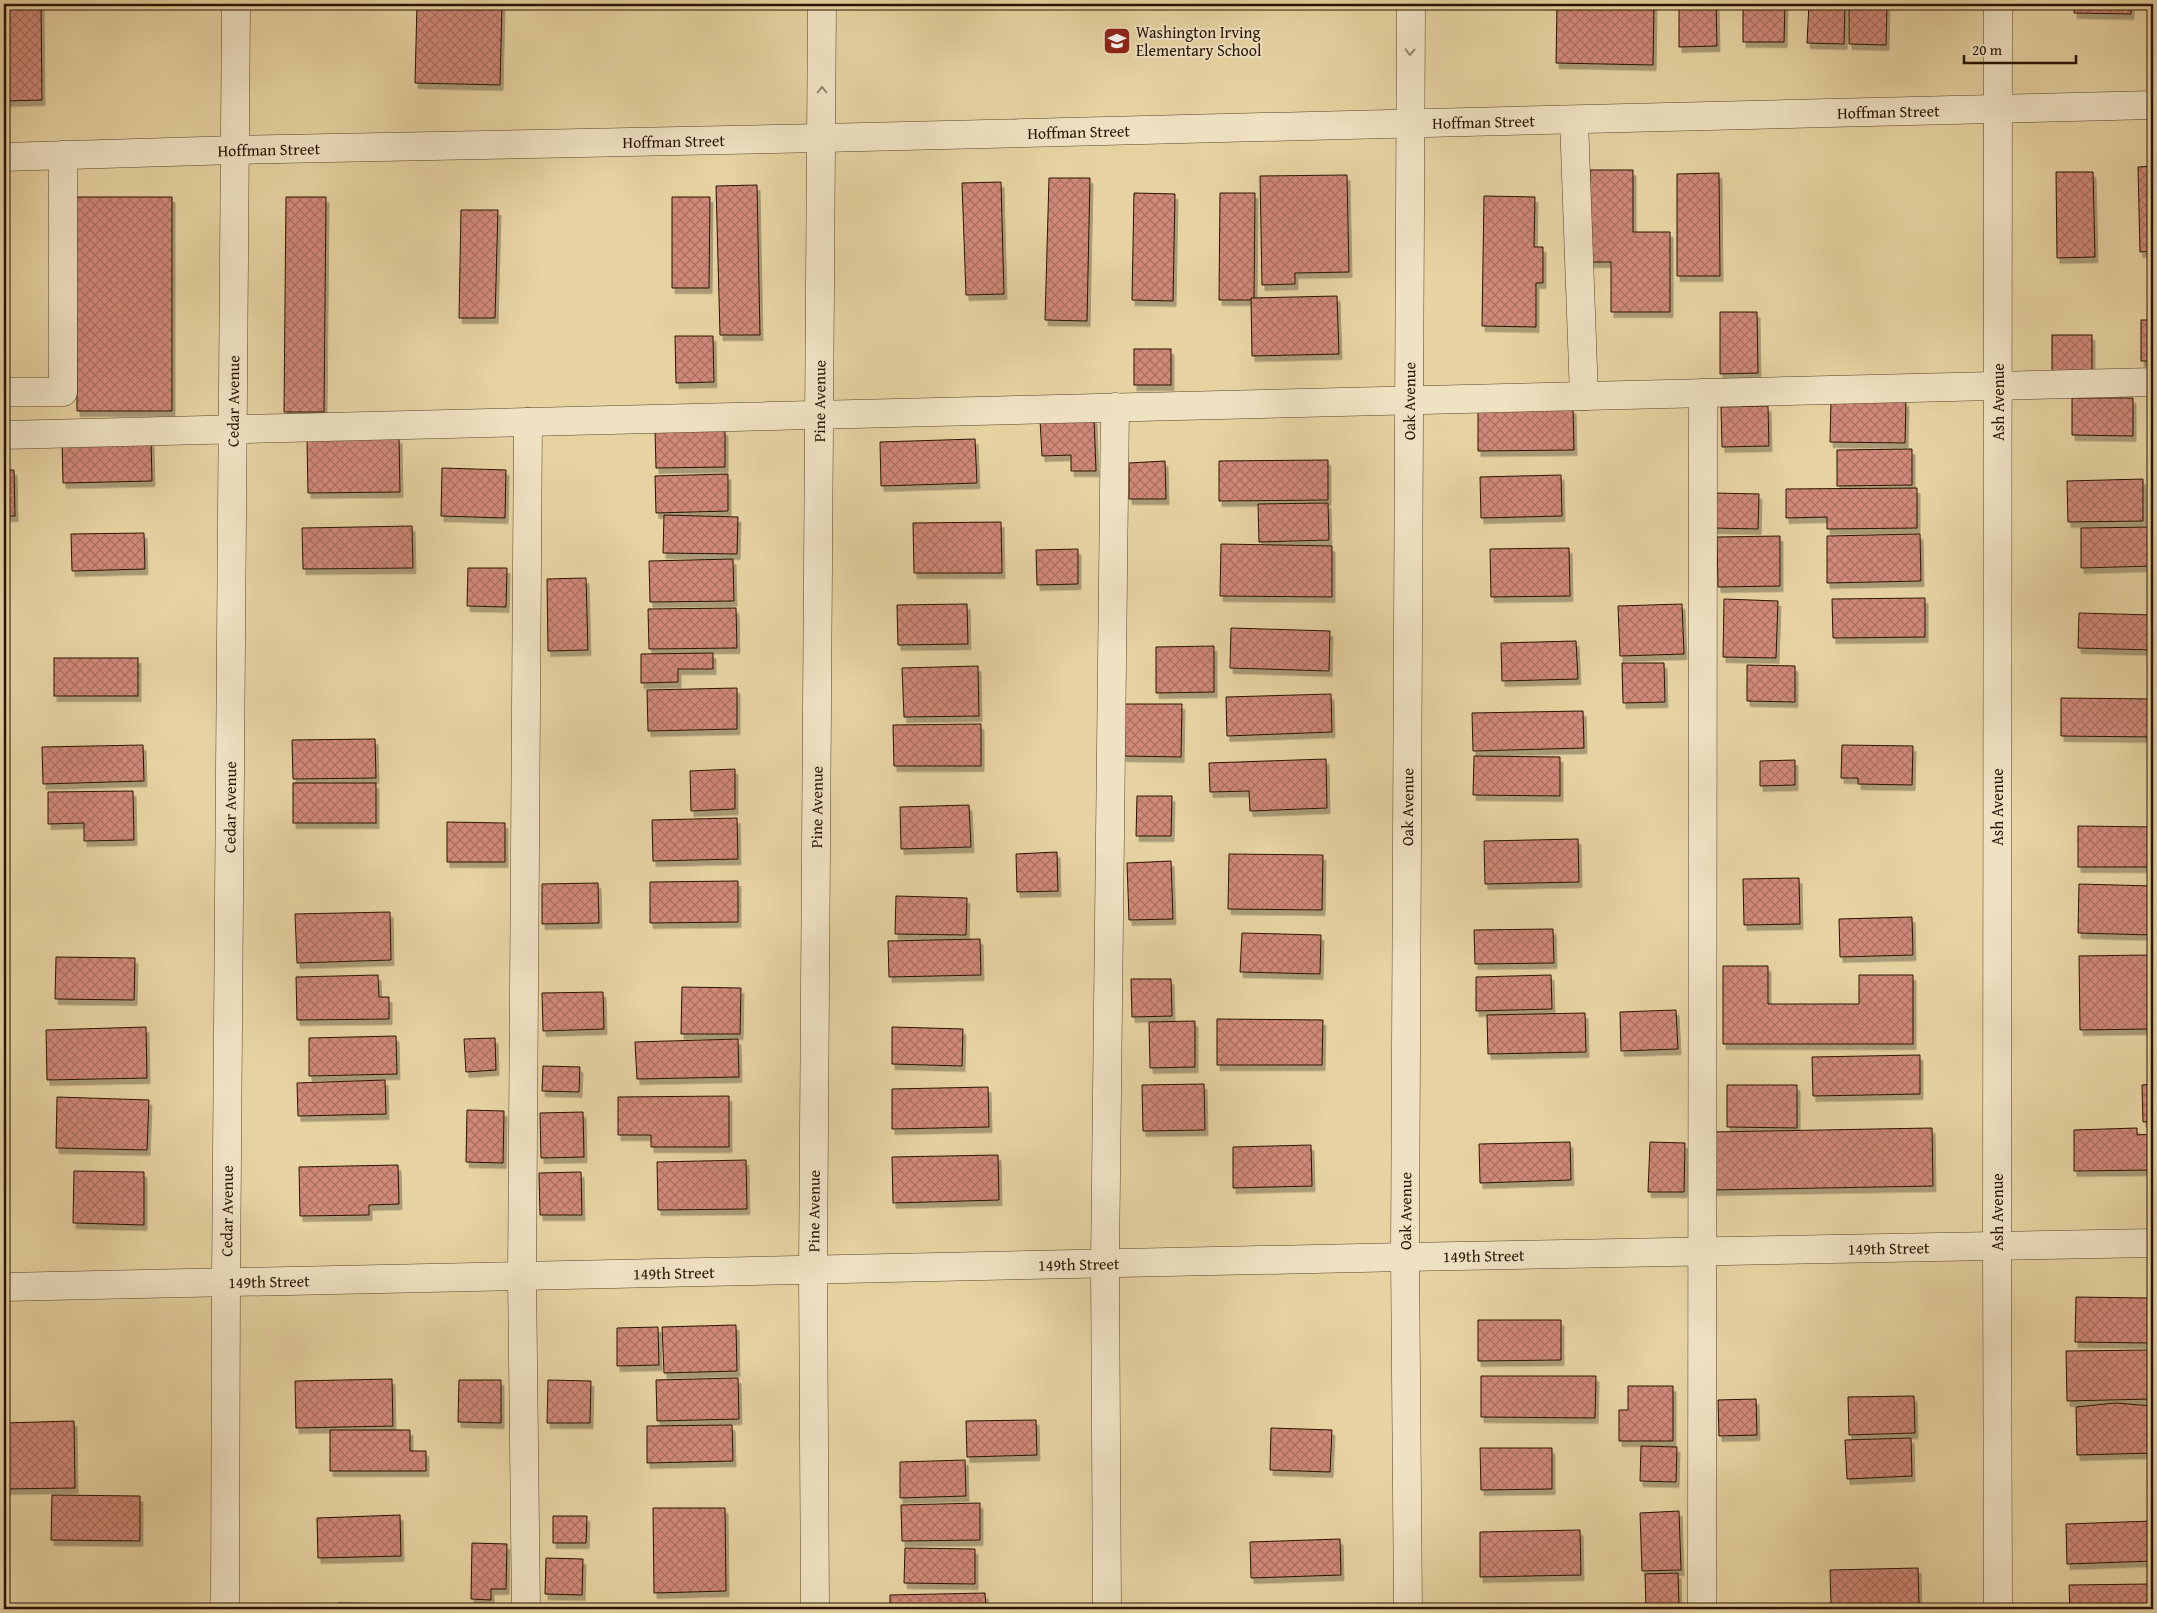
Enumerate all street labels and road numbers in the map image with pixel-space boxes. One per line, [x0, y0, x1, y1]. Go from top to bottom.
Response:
street label: Hoffman Street [1837, 98, 1940, 125]
street label: Hoffman Street [1432, 108, 1536, 135]
street label: Hoffman Street [1027, 118, 1131, 145]
street label: Hoffman Street [622, 128, 726, 154]
street label: Hoffman Street [217, 136, 321, 163]
street label: Cedar Avenue [221, 355, 245, 447]
street label: Pine Avenue [807, 360, 831, 442]
street label: Oak Avenue [1397, 362, 1421, 440]
street label: Ash Avenue [1986, 363, 2010, 441]
street label: Cedar Avenue [217, 761, 242, 853]
street label: Pine Avenue [804, 766, 829, 848]
street label: Oak Avenue [1395, 768, 1419, 846]
street label: Ash Avenue [1985, 768, 2009, 846]
street label: Cedar Avenue [214, 1165, 239, 1257]
street label: Pine Avenue [801, 1170, 826, 1252]
street label: Oak Avenue [1393, 1172, 1417, 1250]
street label: Ash Avenue [1985, 1173, 2009, 1251]
street label: 149th Street [1847, 1235, 1930, 1261]
street label: 149th Street [1443, 1243, 1525, 1268]
street label: 149th Street [1038, 1251, 1120, 1277]
street label: 149th Street [633, 1260, 715, 1286]
street label: 149th Street [228, 1268, 310, 1294]

